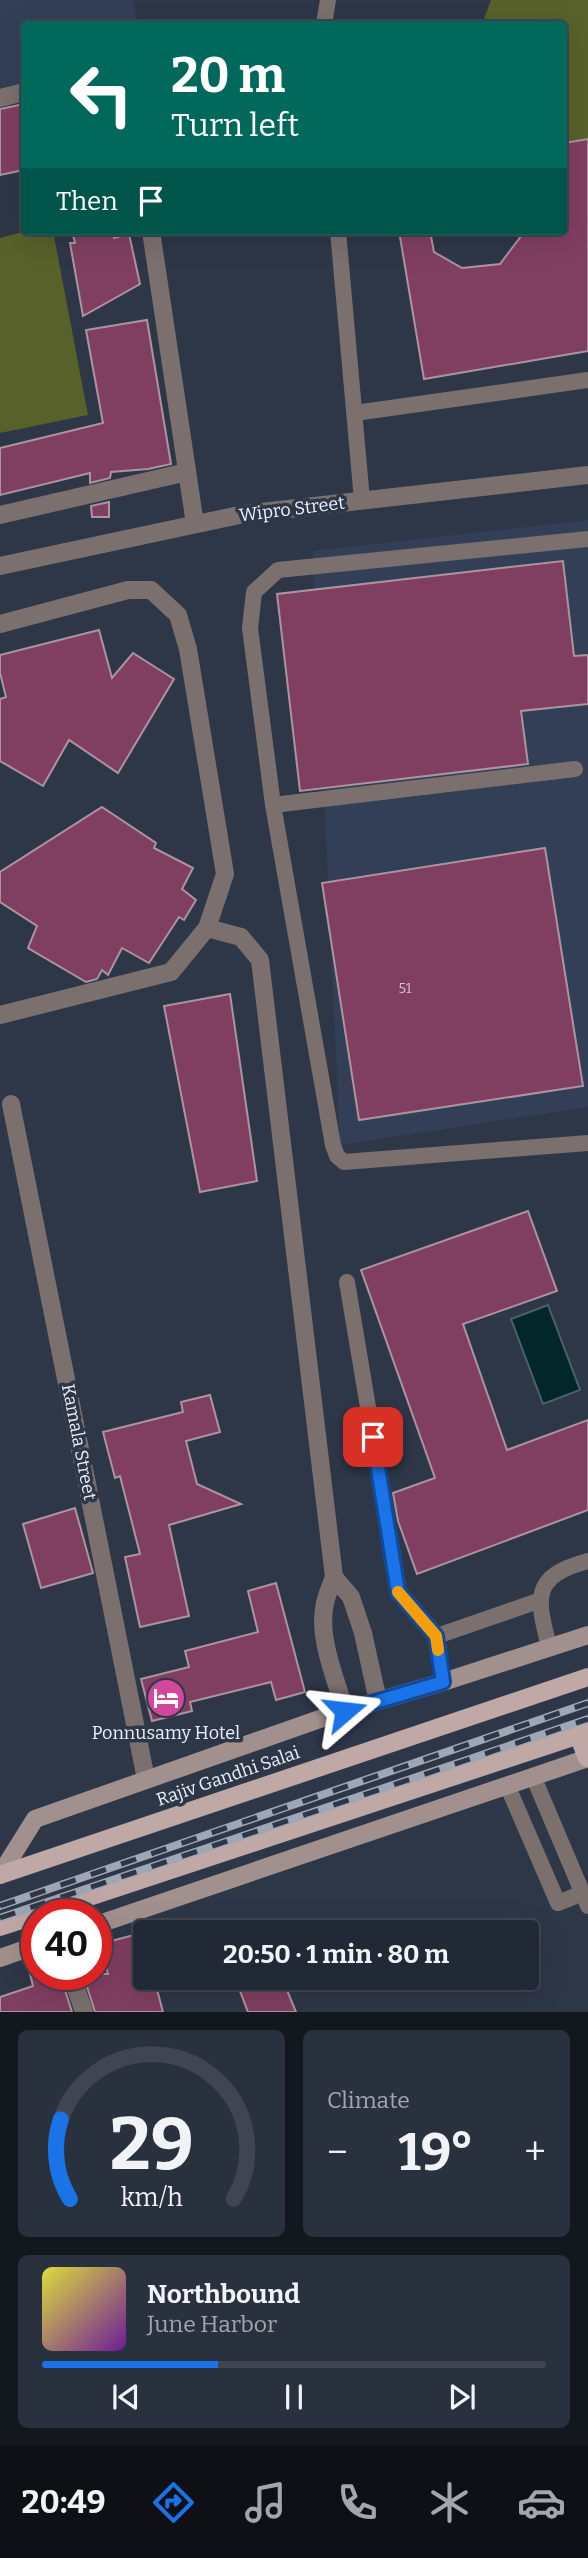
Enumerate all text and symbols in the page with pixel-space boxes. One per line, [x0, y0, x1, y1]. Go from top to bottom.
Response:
text: 20 m [171, 46, 285, 105]
icon: left [56, 49, 147, 140]
text: Turn left [171, 106, 299, 144]
icon: arrive [132, 182, 170, 220]
text: Then [56, 186, 118, 217]
street label: Wipro Street [238, 492, 346, 526]
house number: 51 [399, 980, 412, 997]
street label: Kamala Street [57, 1382, 101, 1503]
pin [343, 1407, 403, 1467]
icon: arrive [354, 1418, 392, 1456]
position arrow [308, 1674, 382, 1748]
hotel icon: Ponnusamy Hotel [145, 1677, 187, 1719]
place label: Ponnusamy Hotel [92, 1722, 240, 1744]
street label: Rajiv Gandhi Salai [154, 1741, 302, 1811]
speed limit sign: 40 [21, 1899, 112, 1990]
text: 20:50 · 1 min · 80 m [223, 1939, 449, 1970]
text: Climate [327, 2086, 410, 2114]
text: 29 [109, 2102, 194, 2189]
text: 19° [398, 2121, 474, 2184]
text: − [327, 2129, 348, 2175]
text: + [524, 2129, 546, 2175]
text: km/h [121, 2183, 183, 2213]
text: Northbound [147, 2279, 300, 2310]
text: June Harbor [147, 2310, 277, 2338]
icon: previous [107, 2378, 145, 2416]
icon: pause [275, 2378, 313, 2416]
icon: next [443, 2378, 481, 2416]
icon: directions [149, 2478, 198, 2527]
icon: music [241, 2478, 290, 2527]
icon: phone [333, 2478, 382, 2527]
icon: climate [425, 2478, 474, 2527]
icon: car [517, 2478, 566, 2527]
text: 20:49 [22, 2483, 106, 2521]

